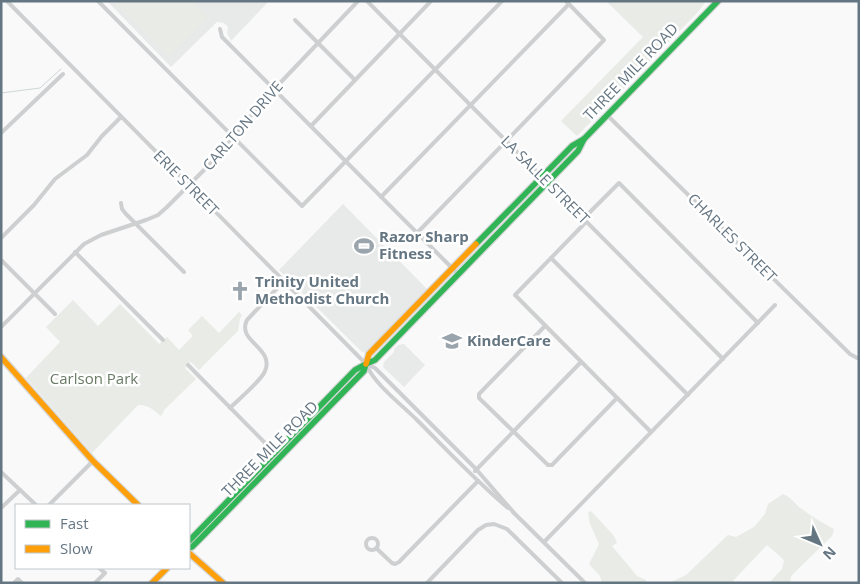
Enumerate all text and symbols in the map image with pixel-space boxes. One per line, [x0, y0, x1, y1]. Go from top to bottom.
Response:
street label: THREE MILE ROAD [579, 18, 682, 124]
street label: CARLTON DRIVE [198, 76, 287, 174]
street label: LA SALLE STREET [497, 131, 595, 228]
street label: ERIE STREET [150, 145, 224, 220]
street label: CHARLES STREET [684, 188, 782, 287]
place label: Razor Sharp Fitness [379, 226, 469, 263]
sports icon: Razor Sharp Fitness [353, 235, 375, 257]
place label: Trinity United Methodist Church [255, 271, 389, 308]
church icon: Trinity United Methodist Church [229, 280, 251, 302]
school or university icon: KinderCare [441, 330, 463, 352]
place label: KinderCare [467, 330, 551, 350]
park label: Carlson Park [50, 368, 138, 388]
street label: THREE MILE ROAD [217, 396, 322, 501]
legend [15, 504, 190, 569]
text: Fast [60, 513, 89, 533]
north arrow [795, 519, 845, 569]
text: Slow [60, 538, 93, 558]
text: N [819, 543, 841, 564]

